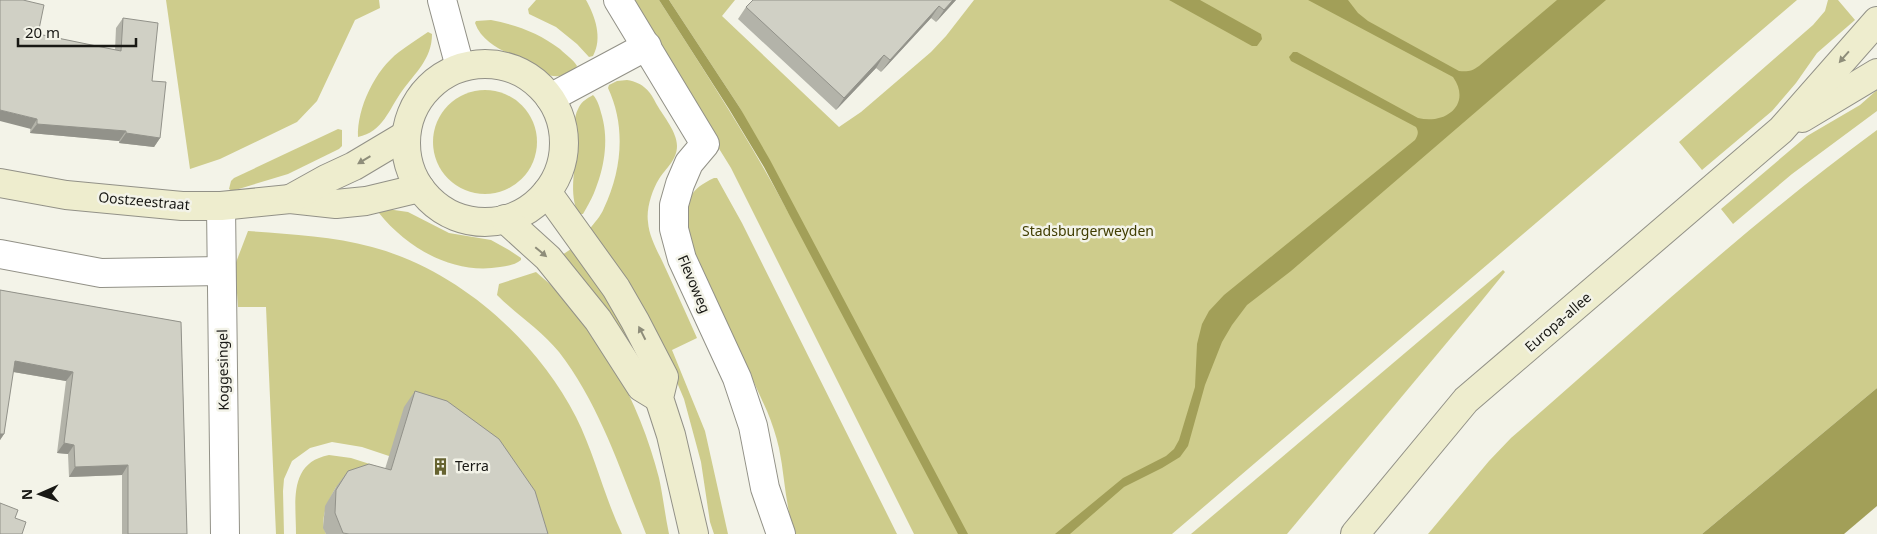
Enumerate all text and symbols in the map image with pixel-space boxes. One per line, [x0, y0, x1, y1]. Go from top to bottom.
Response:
scale bar [18, 15, 135, 47]
text: 20 m [25, 22, 60, 42]
one-way arrow [1839, 51, 1850, 64]
one-way arrow [358, 155, 371, 165]
street label: Oostzeestraat [98, 187, 190, 214]
park label: Stadsburgerweyden [1022, 221, 1154, 240]
one-way arrow [535, 246, 547, 257]
street label: Flevoweg [674, 252, 715, 316]
street label: Europa-allee [1520, 287, 1595, 356]
one-way arrow [638, 326, 646, 341]
street label: Koggesingel [212, 329, 233, 411]
building icon: Terra [431, 456, 451, 476]
place label: Terra [455, 456, 489, 475]
north arrow [15, 469, 65, 519]
text: N [17, 488, 36, 500]

